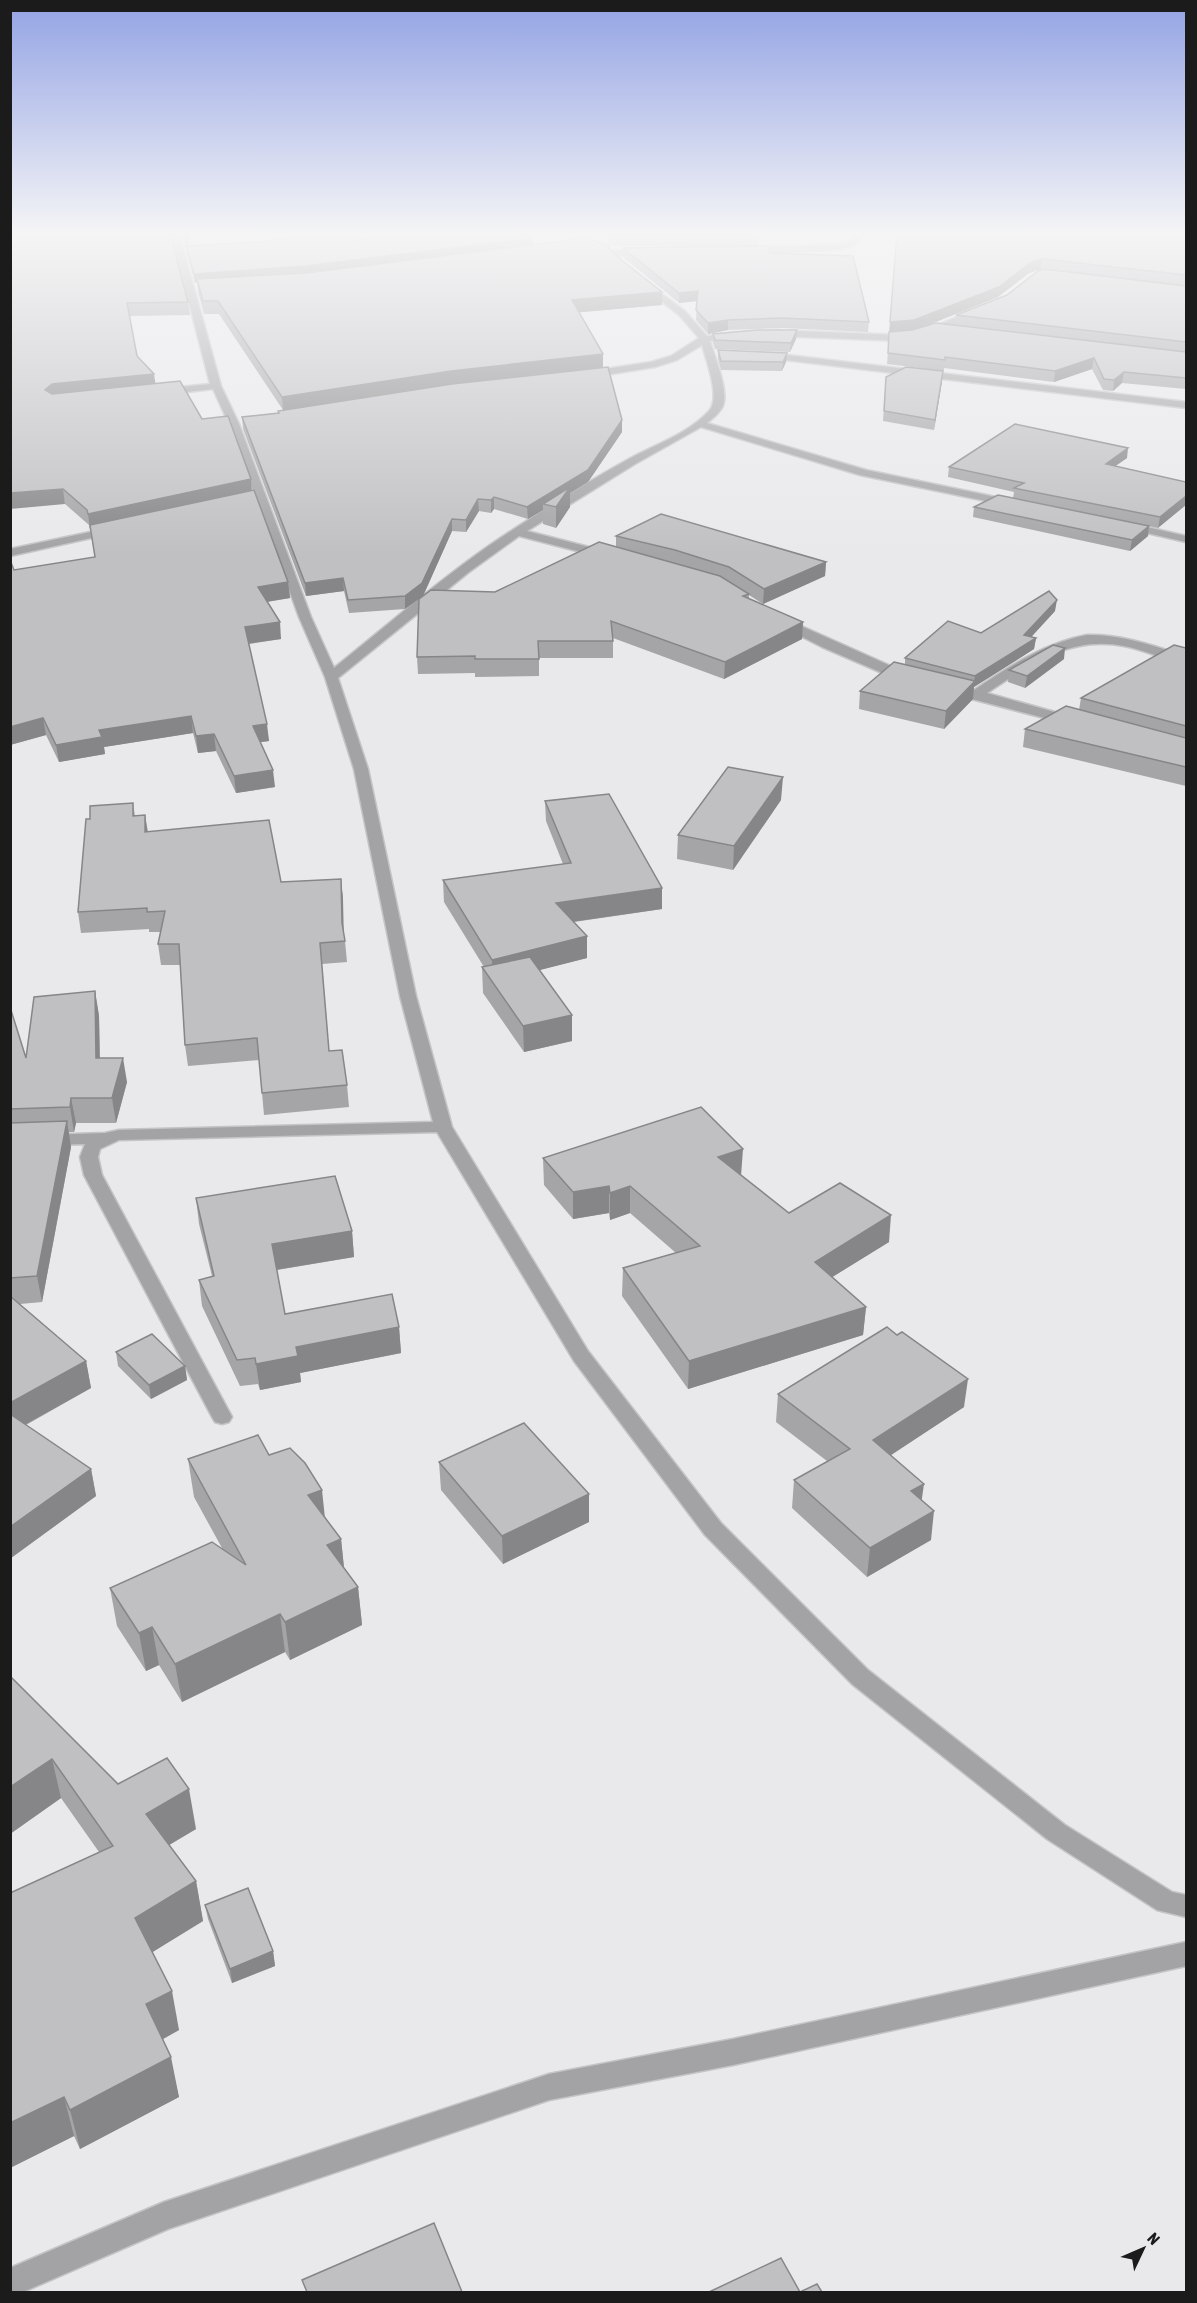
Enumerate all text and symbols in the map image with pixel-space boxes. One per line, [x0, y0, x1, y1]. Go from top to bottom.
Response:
north arrow [1113, 2219, 1173, 2279]
text: N [1144, 2229, 1164, 2248]

